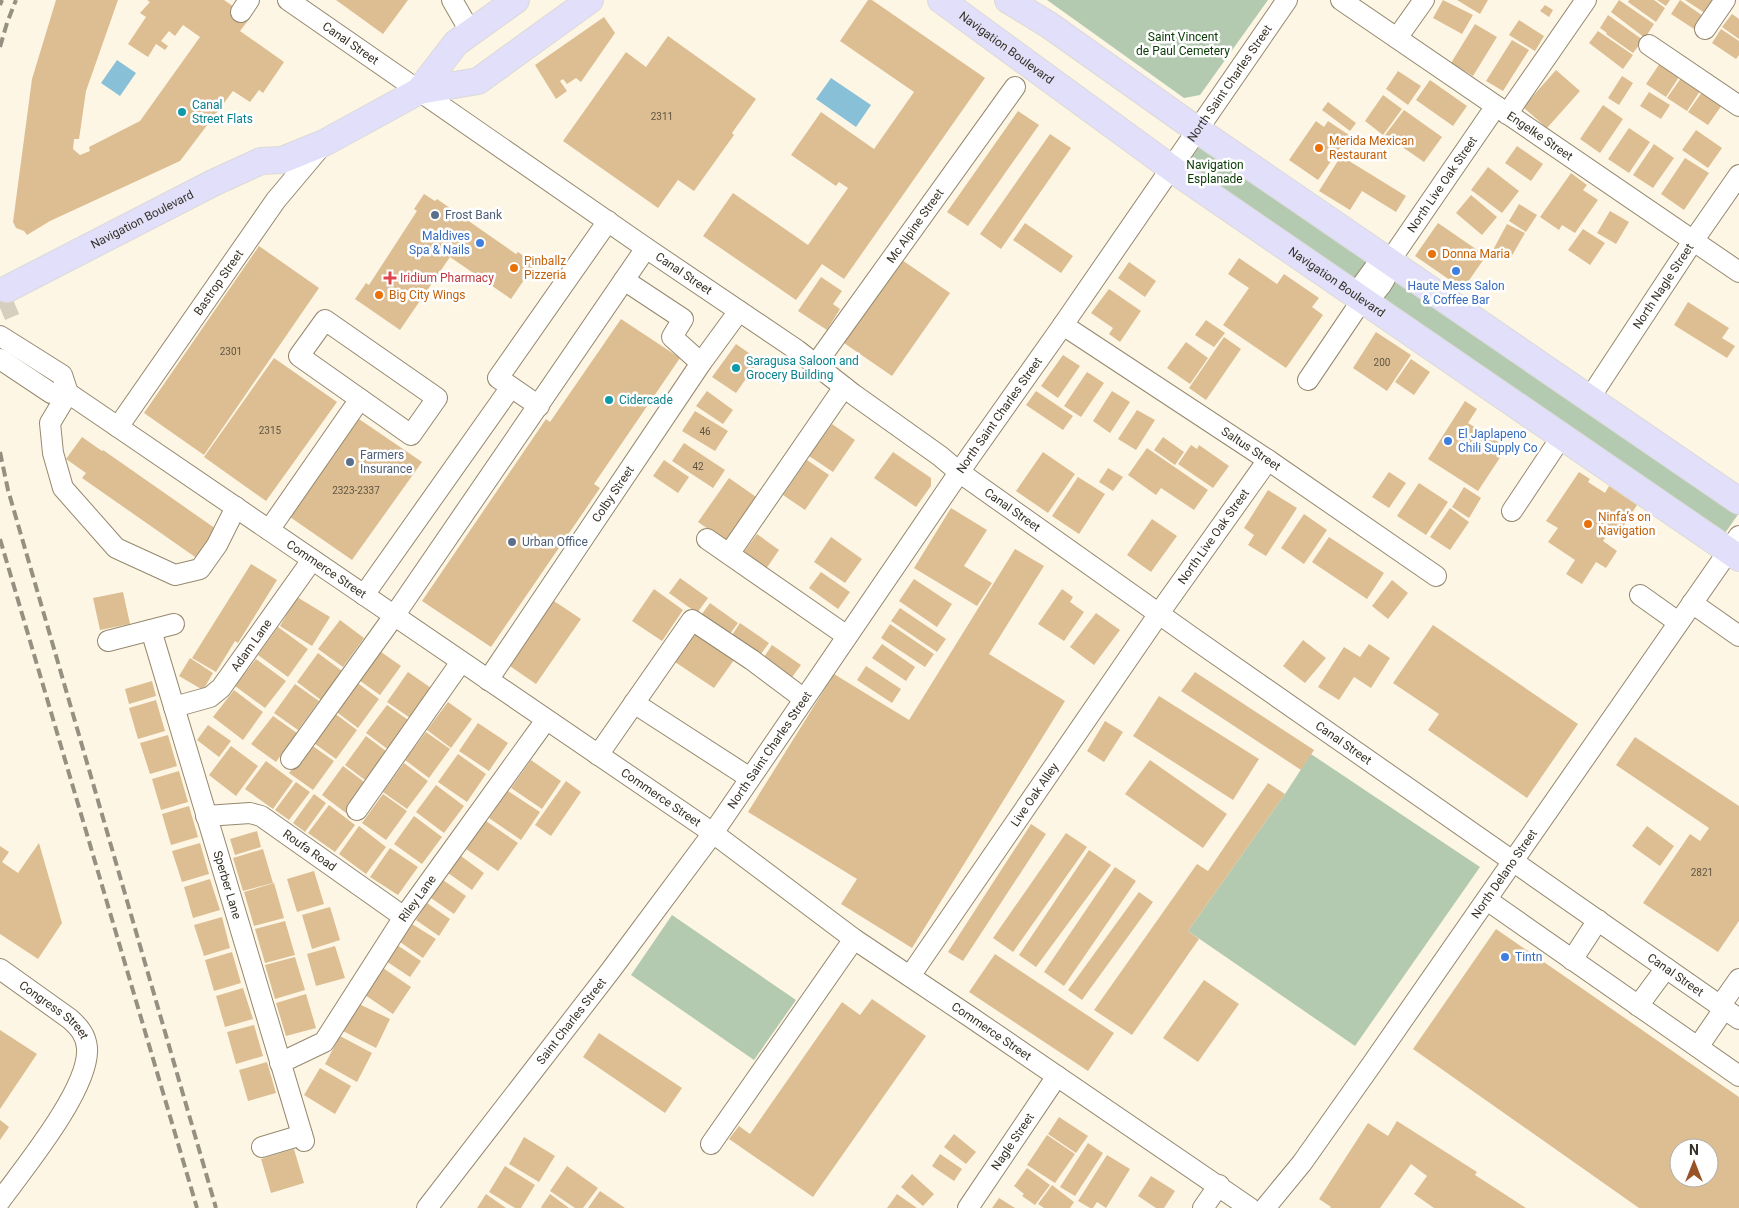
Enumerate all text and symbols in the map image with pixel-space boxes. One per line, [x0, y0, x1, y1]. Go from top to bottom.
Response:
street label: Navigation Boulevard [956, 9, 1056, 87]
street label: Canal Street [320, 19, 381, 68]
street label: North Saint Charles Street [1184, 22, 1275, 144]
park label: Saint Vincent de Paul Cemetery [1136, 30, 1230, 58]
place label: Canal Street Flats [192, 98, 253, 126]
marker: Canal Street Flats [176, 106, 188, 118]
street label: Engelke Street [1504, 109, 1576, 163]
house number: 2311 [651, 111, 673, 122]
place label: Merida Mexican Restaurant [1329, 134, 1414, 162]
street label: North Live Oak Street [1404, 134, 1480, 235]
marker: Merida Mexican Restaurant [1313, 142, 1325, 154]
park label: Navigation Esplanade [1186, 158, 1244, 186]
street label: Mc Alpine Street [884, 186, 947, 266]
street label: Navigation Boulevard [88, 187, 196, 252]
place label: Frost Bank [445, 208, 503, 222]
marker: Frost Bank [429, 209, 441, 221]
place label: Maldives Spa & Nails [409, 229, 470, 257]
marker: Maldives Spa & Nails [474, 237, 486, 249]
street label: North Nagle Street [1630, 241, 1696, 331]
street label: Navigation Boulevard [1286, 244, 1387, 320]
street label: Bastrop Street [191, 247, 246, 318]
place label: Donna Maria [1442, 247, 1510, 261]
marker: Donna Maria [1426, 248, 1438, 260]
street label: Canal Street [653, 249, 715, 298]
place label: Pinballz Pizzeria [524, 254, 566, 282]
marker: Pinballz Pizzeria [508, 262, 520, 274]
marker: Haute Mess Salon & Coffee Bar [1450, 265, 1462, 277]
place label: Iridium Pharmacy [400, 271, 494, 285]
marker: Iridium Pharmacy [384, 272, 396, 284]
place label: Haute Mess Salon & Coffee Bar [1407, 279, 1505, 307]
place label: Big City Wings [389, 288, 466, 302]
marker: Big City Wings [373, 289, 385, 301]
house number: 2301 [220, 346, 242, 357]
place label: Saragusa Saloon and Grocery Building [746, 354, 859, 382]
street label: North Saint Charles Street [954, 355, 1045, 476]
house number: 200 [1374, 357, 1391, 368]
marker: Saragusa Saloon and Grocery Building [730, 362, 742, 374]
place label: Cidercade [619, 393, 673, 407]
marker: Cidercade [603, 394, 615, 406]
street label: Saltus Street [1219, 424, 1283, 474]
house number: 2315 [259, 425, 282, 436]
house number: 46 [699, 426, 711, 437]
place label: El Japlapeno Chili Supply Co [1458, 427, 1538, 455]
marker: El Japlapeno Chili Supply Co [1442, 435, 1454, 447]
place label: Farmers Insurance [360, 448, 412, 476]
marker: Farmers Insurance [344, 456, 356, 468]
house number: 42 [692, 461, 704, 472]
street label: Colby Street [589, 463, 637, 525]
house number: 2323-2337 [332, 485, 380, 496]
street label: Canal Street [982, 485, 1043, 534]
street label: North Live Oak Street [1175, 486, 1252, 587]
place label: Ninfa’s on Navigation [1598, 510, 1655, 538]
marker: Ninfa’s on Navigation [1582, 518, 1594, 530]
place label: Urban Office [522, 535, 588, 549]
marker: Urban Office [506, 536, 518, 548]
street label: Commerce Street [284, 537, 369, 601]
street label: Adam Lane [228, 616, 275, 674]
street label: North Saint Charles Street [725, 689, 814, 811]
street label: Canal Street [1313, 719, 1374, 767]
street label: Live Oak Alley [1008, 760, 1062, 829]
street label: Commerce Street [618, 765, 703, 830]
street label: Roufa Road [280, 827, 339, 874]
street label: North Delano Street [1468, 827, 1540, 921]
street label: Sperber Lane [210, 849, 244, 921]
house number: 2821 [1691, 867, 1713, 878]
street label: Riley Lane [396, 872, 439, 924]
place label: Tintn [1515, 950, 1542, 964]
street label: Canal Street [1645, 950, 1706, 999]
marker: Tintn [1499, 951, 1511, 963]
street label: Saint Charles Street [534, 975, 609, 1067]
street label: Congress Street [16, 978, 91, 1041]
street label: Commerce Street [949, 999, 1034, 1063]
street label: Nagle Street [989, 1110, 1037, 1173]
north arrow [1669, 1138, 1719, 1188]
text: N [1689, 1142, 1699, 1158]

